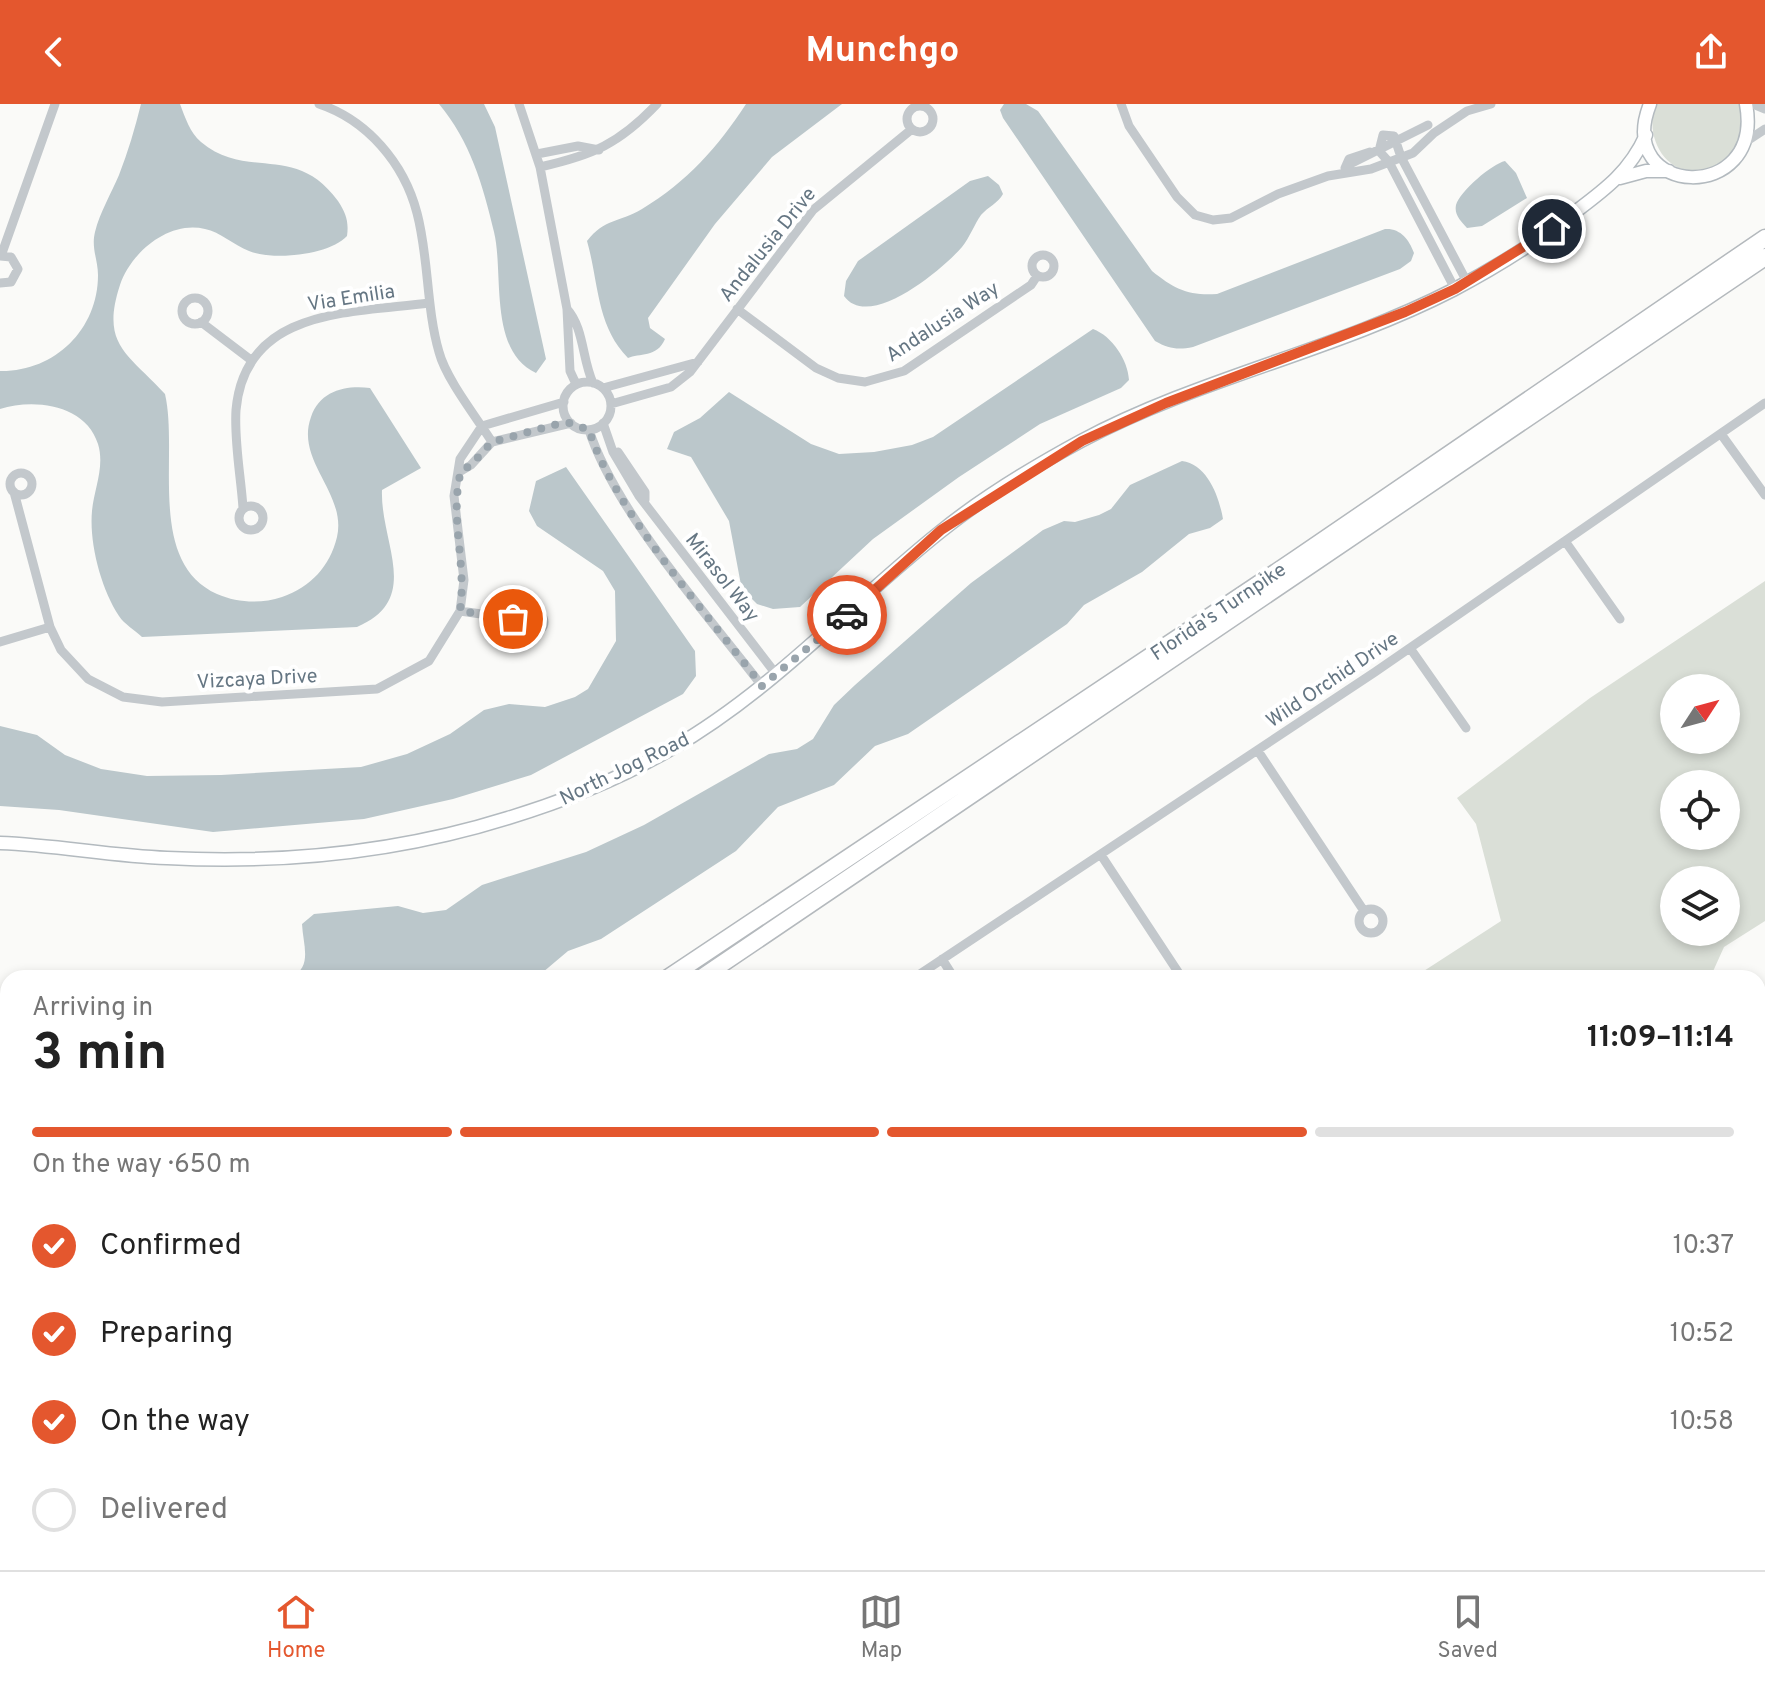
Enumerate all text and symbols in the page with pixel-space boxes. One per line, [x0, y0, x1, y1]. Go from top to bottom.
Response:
text: Munchgo [806, 29, 959, 75]
icon: back [32, 30, 76, 74]
icon: share [1689, 30, 1733, 74]
street label: Andalusia Drive [714, 182, 823, 308]
pin [1518, 195, 1586, 263]
icon: home [1530, 207, 1574, 251]
street label: Andalusia Way [881, 276, 1005, 369]
street label: Via Emilia [306, 279, 397, 319]
street label: Mirasol Way [678, 528, 764, 628]
street label: Florida's Turnpike [1146, 558, 1292, 668]
courier [807, 575, 887, 655]
pin [479, 585, 547, 653]
icon: car [825, 593, 869, 637]
icon: bag [491, 597, 535, 641]
street label: Wild Orchid Drive [1262, 627, 1405, 735]
street label: Vizcaya Drive [196, 664, 318, 696]
north arrow [1660, 674, 1740, 754]
map controls [1660, 674, 1740, 946]
street label: North Jog Road [556, 727, 694, 812]
button: locate [1660, 770, 1740, 850]
button: layers [1660, 866, 1740, 946]
text: Arriving in [32, 992, 153, 1025]
text: 11:09–11:14 [1587, 1020, 1734, 1057]
text: 3 min [32, 1022, 167, 1088]
text: On the way · 650 m [32, 1149, 251, 1182]
icon: check [32, 1224, 76, 1268]
text: Confirmed [100, 1228, 242, 1265]
text: 10:37 [1673, 1230, 1734, 1263]
icon: check [32, 1312, 76, 1356]
text: Preparing [100, 1316, 233, 1353]
text: 10:52 [1670, 1318, 1734, 1351]
icon: check [32, 1400, 76, 1444]
text: On the way [100, 1404, 250, 1441]
text: 10:58 [1670, 1406, 1734, 1439]
text: Delivered [100, 1492, 228, 1529]
tab: Home [267, 1590, 325, 1665]
tab: Map [859, 1590, 903, 1665]
tab: Saved [1438, 1590, 1498, 1665]

